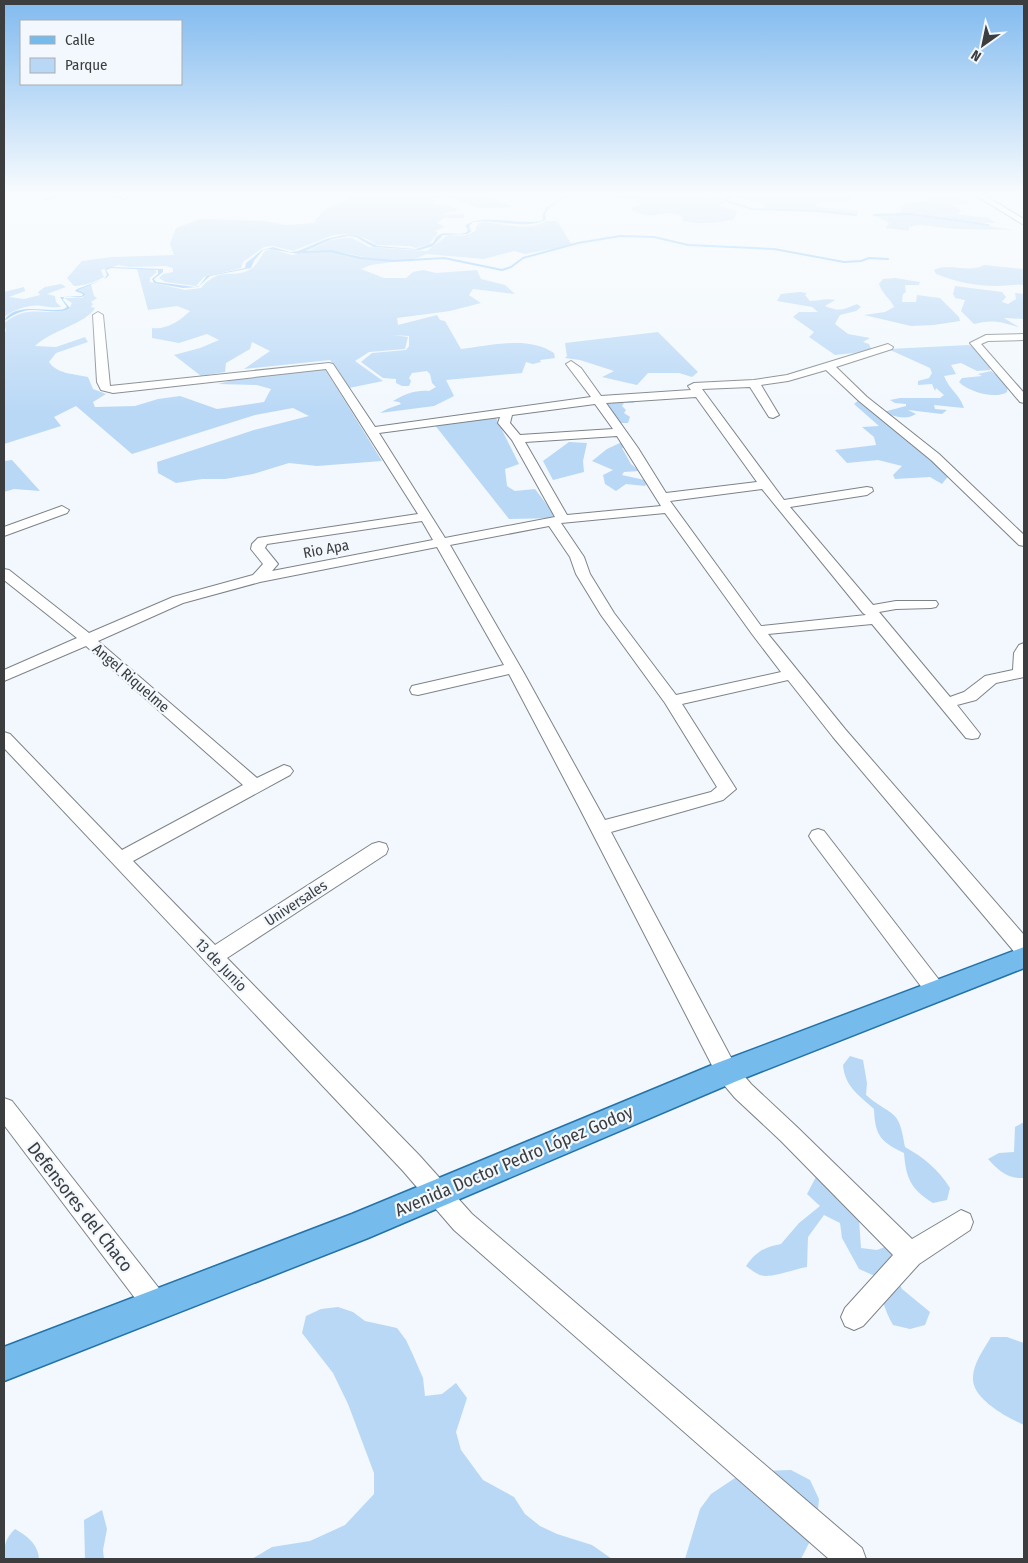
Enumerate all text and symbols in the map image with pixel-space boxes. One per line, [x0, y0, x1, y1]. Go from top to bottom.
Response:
legend [20, 20, 182, 85]
north arrow [958, 20, 1008, 70]
text: Calle [65, 31, 95, 49]
text: N [968, 46, 984, 65]
text: Parque [65, 56, 108, 74]
street label: Rio Apa [301, 536, 351, 562]
street label: Angel Riquelme [89, 640, 173, 716]
street label: Universales [261, 876, 331, 930]
street label: 13 de Junio [191, 935, 251, 995]
street label: Avenida Doctor Pedro López Godoy [392, 1101, 636, 1221]
street label: Defensores del Chaco [23, 1138, 137, 1276]

